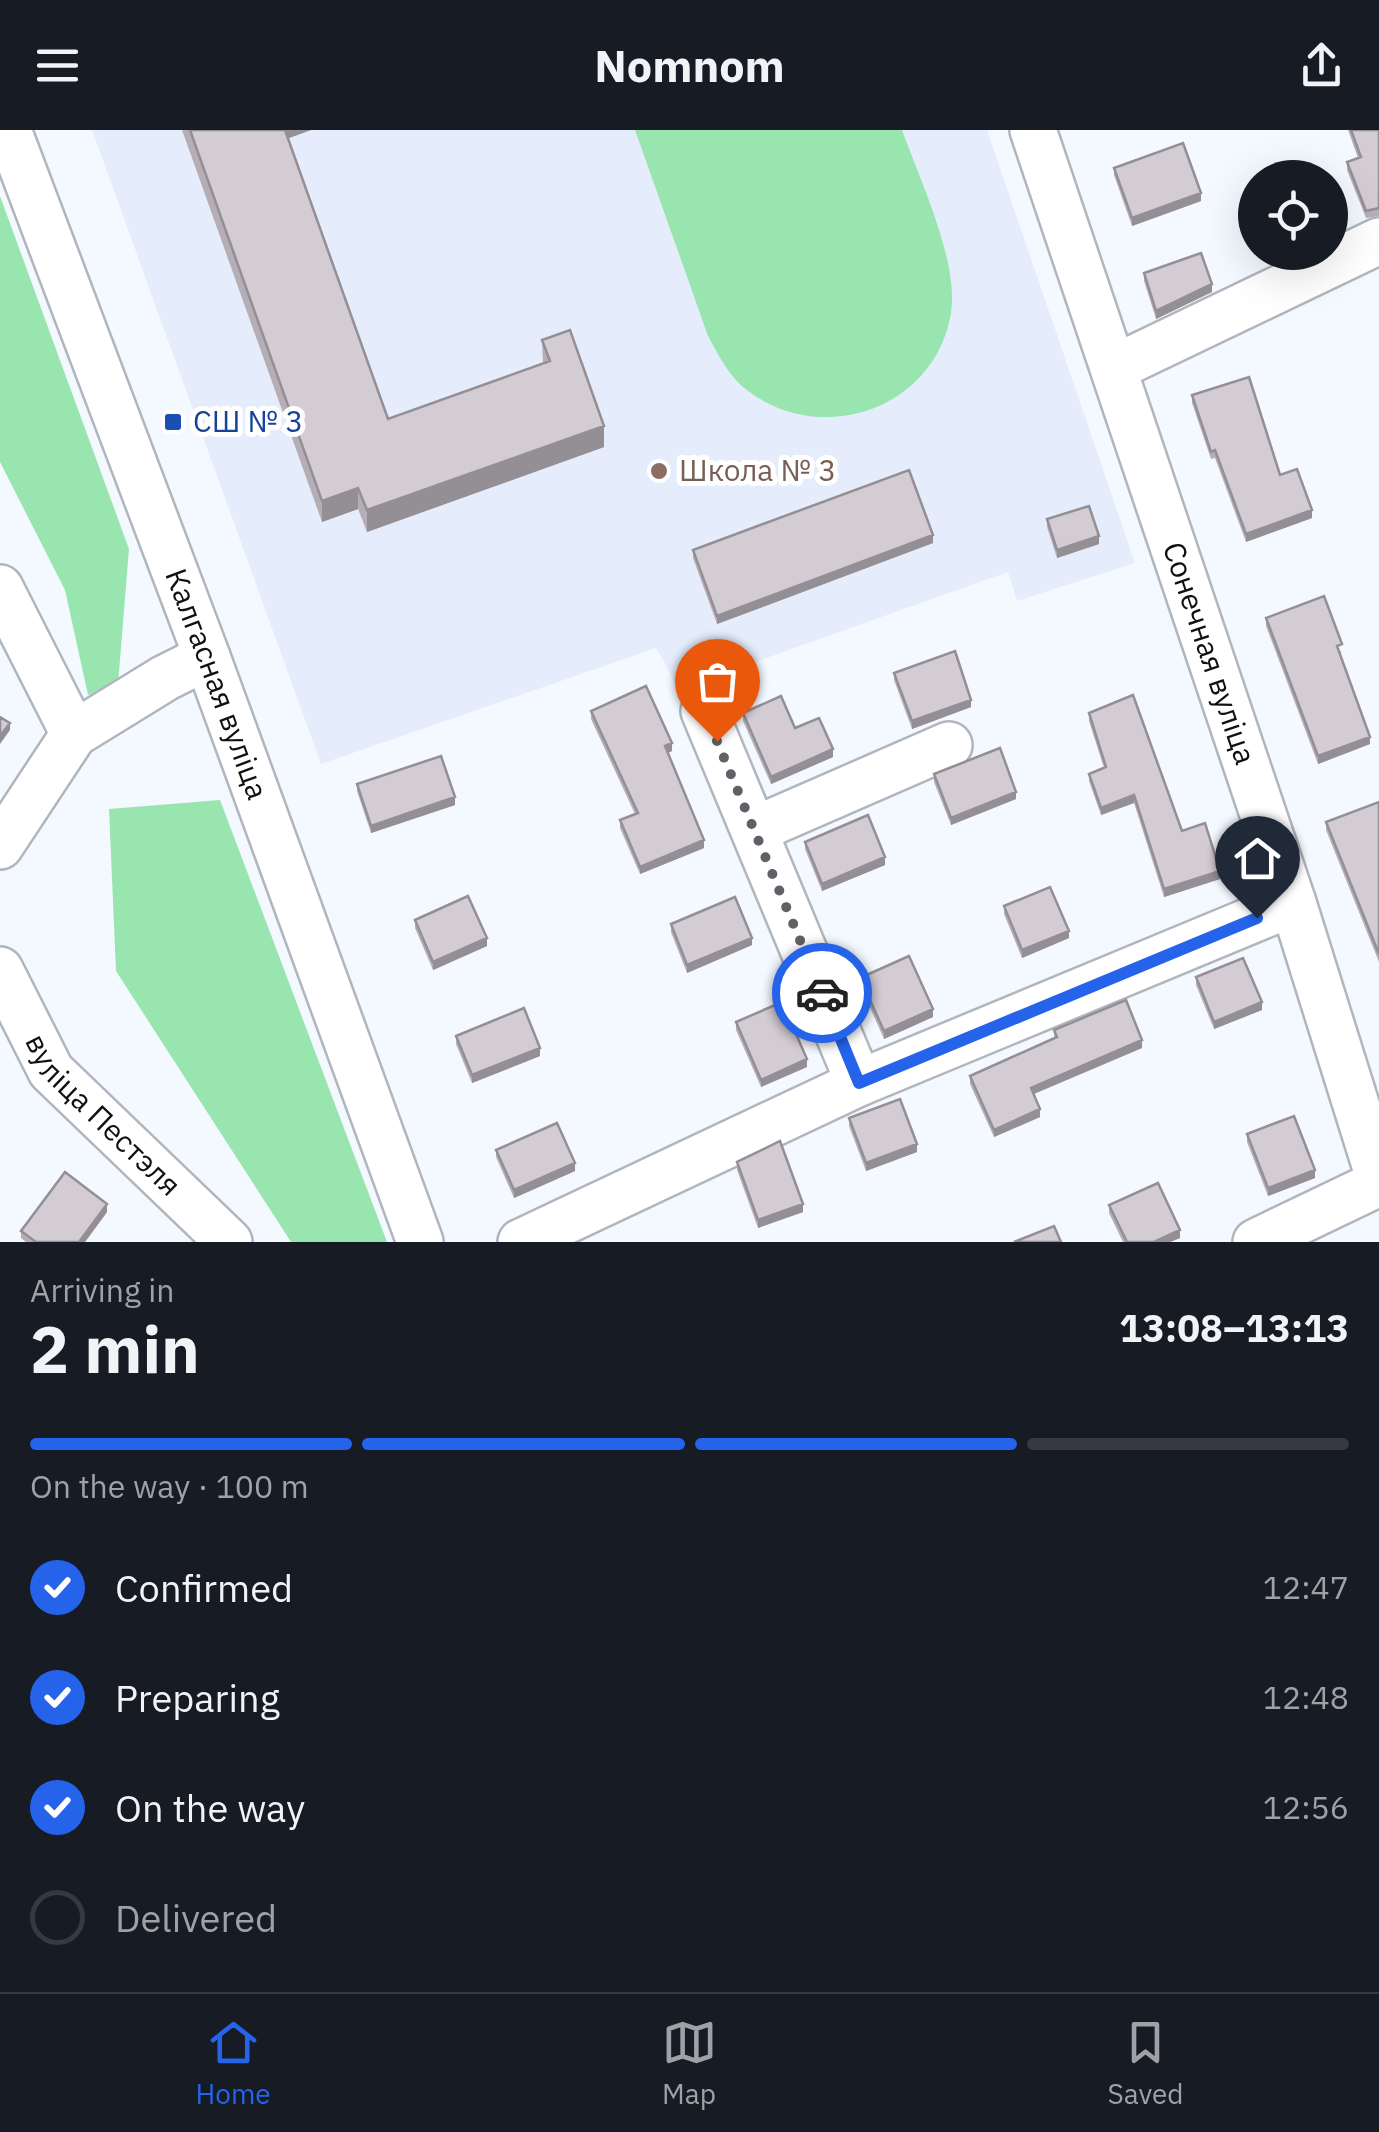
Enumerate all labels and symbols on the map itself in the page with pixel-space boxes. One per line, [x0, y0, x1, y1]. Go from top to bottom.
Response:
place label: СШ № 3 [193, 401, 303, 440]
marker: СШ № 3 [162, 411, 184, 433]
place label: Школа № 3 [679, 450, 836, 489]
marker: Школа № 3 [648, 460, 670, 482]
street label: Сонечная вуліца [1155, 537, 1266, 769]
street label: Калгасная вуліца [157, 563, 278, 804]
pin [675, 639, 760, 742]
pin [1215, 816, 1300, 919]
courier [772, 943, 872, 1043]
street label: вуліца Пестэля [17, 1027, 190, 1204]

